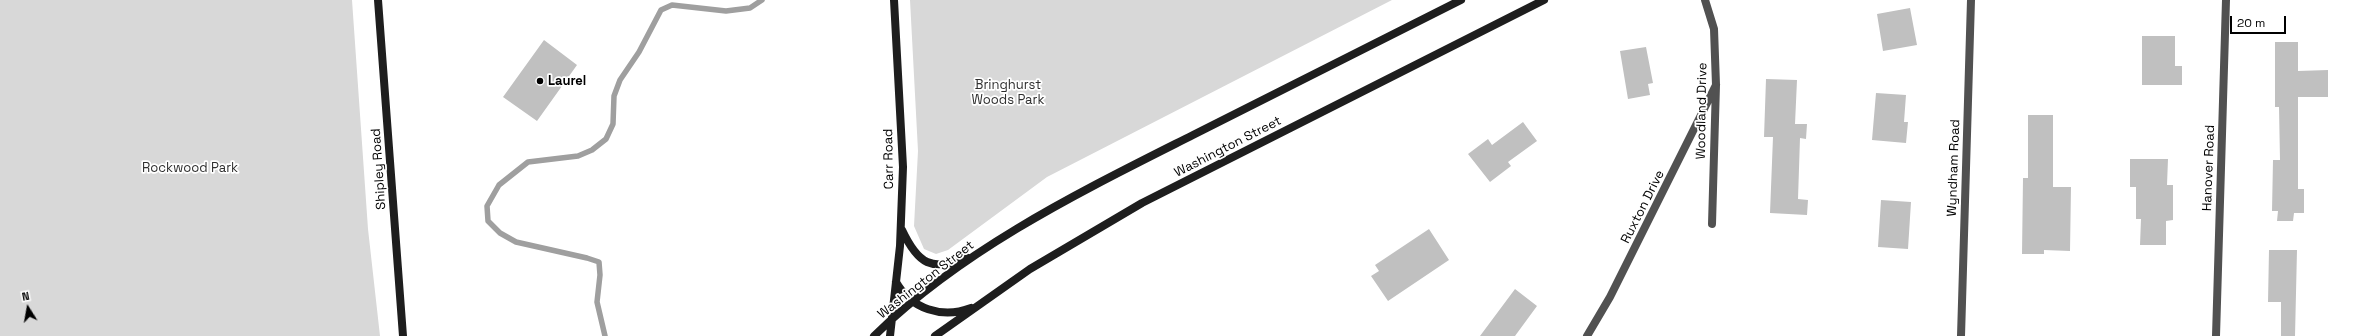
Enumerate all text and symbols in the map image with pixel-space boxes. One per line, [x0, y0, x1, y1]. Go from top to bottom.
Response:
scale bar [2232, 8, 2288, 34]
text: 20 m [2237, 15, 2265, 31]
street label: Woodland Drive [1693, 62, 1711, 160]
place label: Laurel [548, 73, 586, 89]
marker: Laurel [535, 76, 545, 86]
park label: Bringhurst Woods Park [972, 77, 1044, 108]
street label: Washington Street [1172, 113, 1284, 181]
street label: Wyndham Road [1945, 119, 1963, 217]
street label: Hanover Road [2200, 125, 2218, 211]
street label: Shipley Road [368, 128, 390, 210]
street label: Carr Road [881, 128, 897, 190]
park label: Rockwood Park [142, 160, 238, 176]
street label: Ruxton Drive [1618, 168, 1668, 246]
street label: Washington Street [875, 238, 977, 322]
north arrow [8, 288, 48, 328]
text: N [21, 289, 31, 304]

